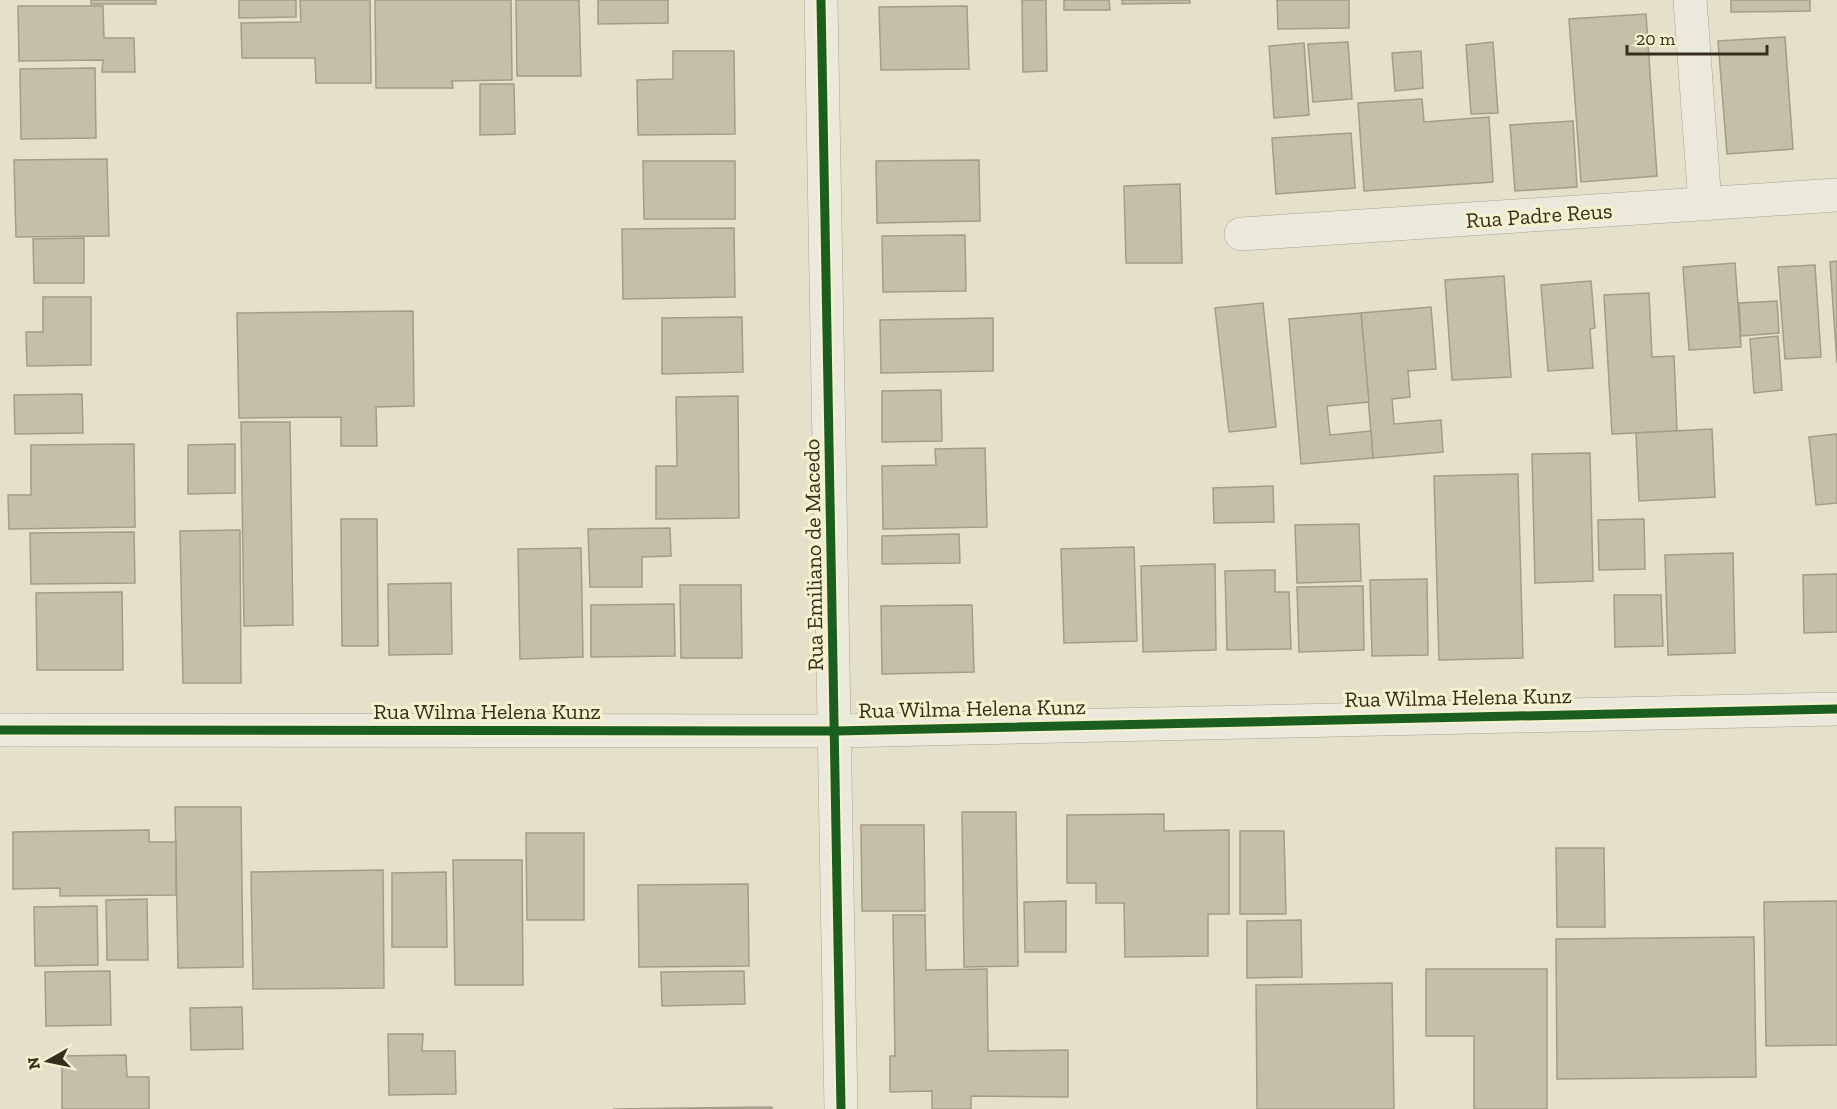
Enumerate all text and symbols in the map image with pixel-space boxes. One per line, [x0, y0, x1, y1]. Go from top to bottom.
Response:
scale bar [1627, 18, 1766, 56]
text: 20 m [1636, 28, 1676, 50]
street label: Rua Padre Reus [1465, 197, 1613, 234]
street label: Rua Emiliano de Macedo [798, 439, 829, 671]
street label: Rua Wilma Helena Kunz [1344, 682, 1572, 713]
street label: Rua Wilma Helena Kunz [858, 693, 1086, 724]
street label: Rua Wilma Helena Kunz [373, 698, 601, 725]
north arrow [18, 1031, 78, 1091]
text: N [23, 1056, 44, 1071]

